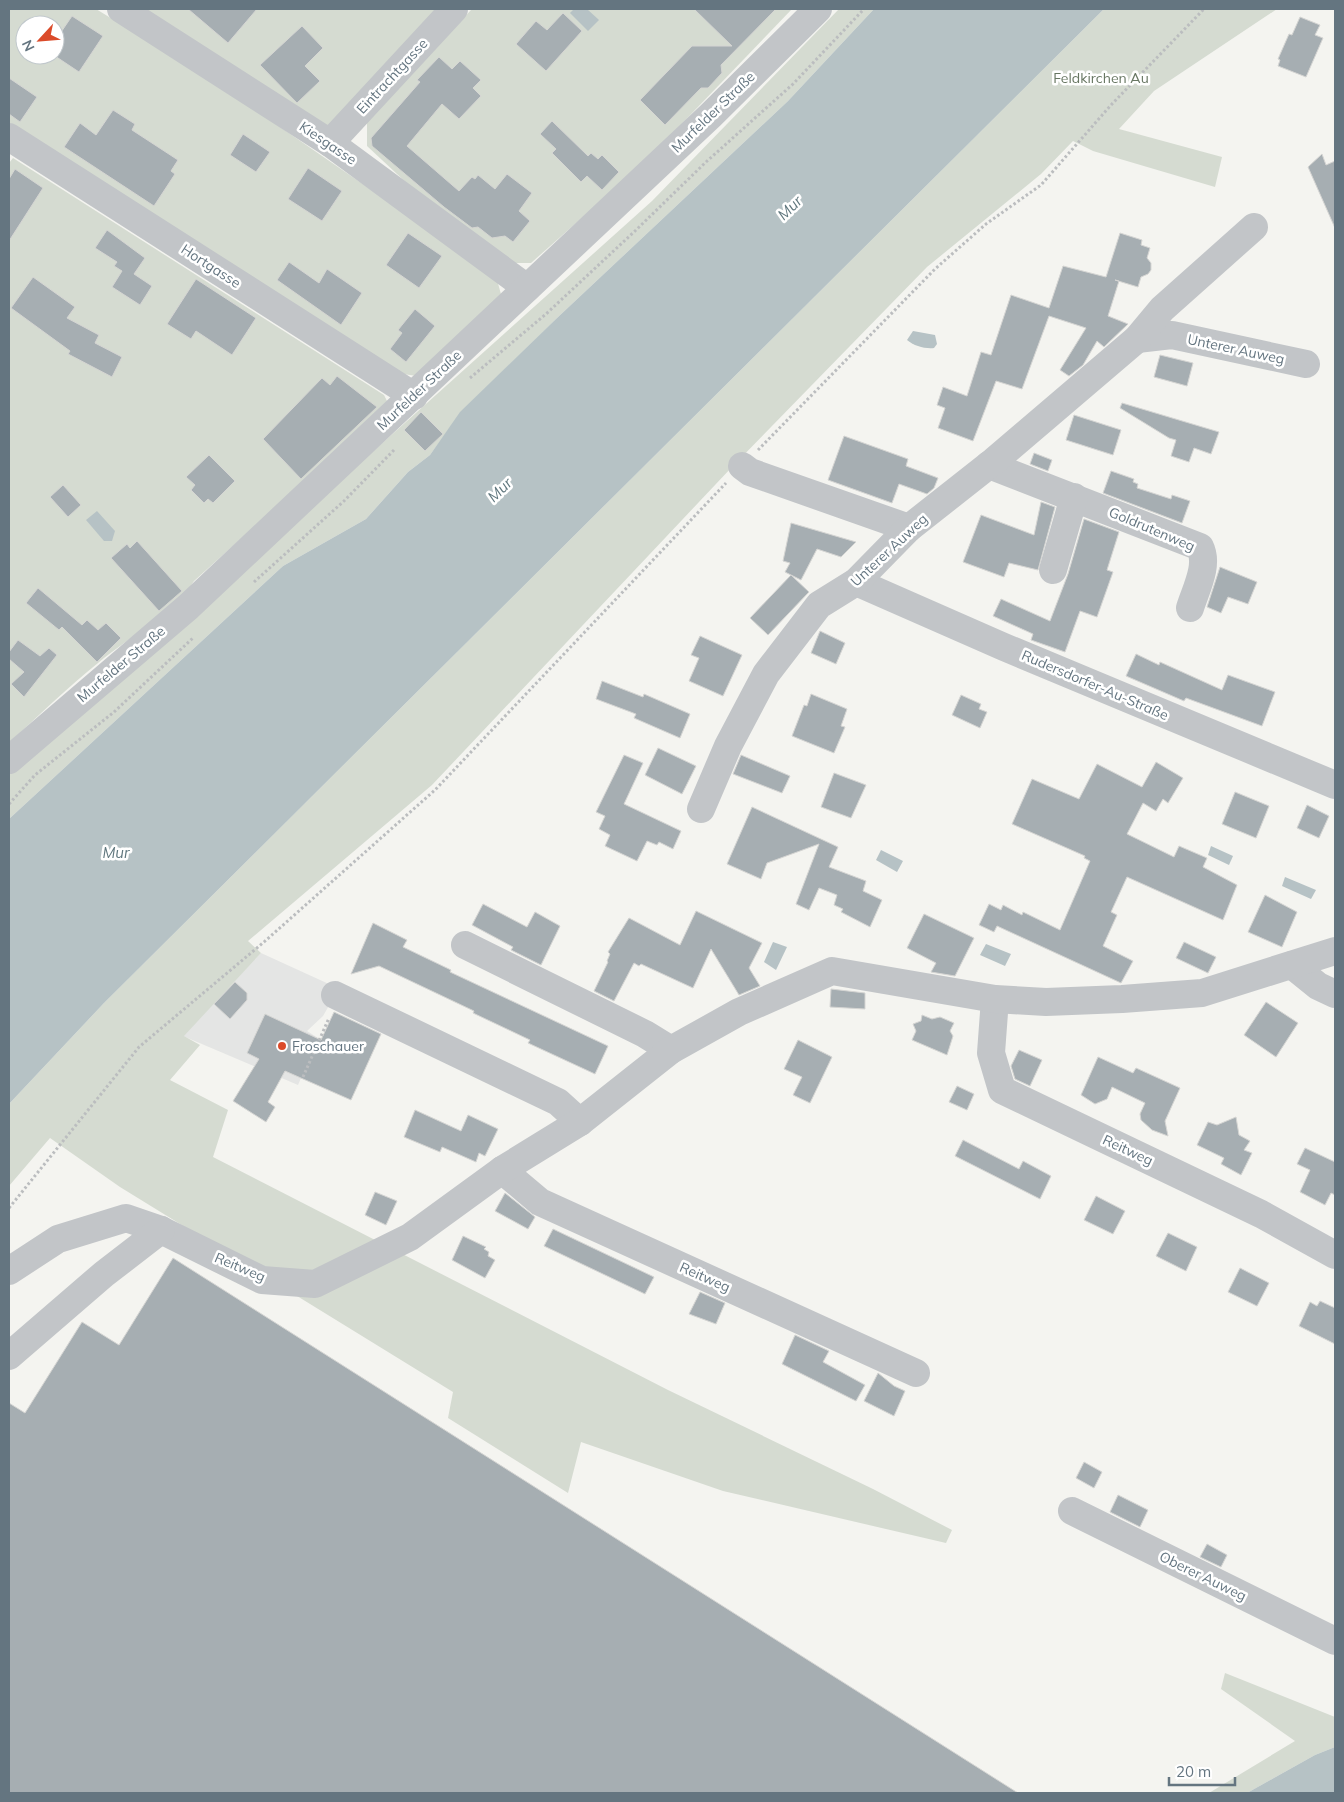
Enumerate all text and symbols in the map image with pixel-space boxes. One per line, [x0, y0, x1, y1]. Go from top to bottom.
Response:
north arrow [15, 15, 65, 65]
street label: Eintrachtgasse [353, 35, 431, 117]
text: N [18, 37, 39, 54]
street label: Murfelder Straße [667, 68, 759, 156]
park label: Feldkirchen Au [1053, 69, 1149, 87]
street label: Kiesgasse [296, 117, 360, 169]
water label: Mur [773, 191, 806, 224]
street label: Hortgasse [178, 240, 244, 292]
street label: Unterer Auweg [1186, 330, 1286, 368]
street label: Murfelder Straße [373, 346, 465, 434]
water label: Mur [483, 473, 516, 506]
street label: Goldrutenweg [1106, 503, 1198, 555]
street label: Unterer Auweg [847, 510, 931, 590]
street label: Murfelder Straße [73, 622, 169, 706]
street label: Rudersdorfer-Au-Straße [1019, 646, 1171, 724]
water label: Mur [103, 843, 130, 862]
place label: Froschauer [292, 1037, 365, 1055]
marker: Froschauer [276, 1040, 288, 1052]
street label: Reitweg [1100, 1131, 1156, 1169]
street label: Reitweg [212, 1248, 268, 1286]
street label: Reitweg [677, 1258, 733, 1296]
street label: Oberer Auweg [1157, 1547, 1249, 1605]
scale bar [1169, 1754, 1235, 1786]
text: 20 m [1176, 1762, 1211, 1781]

